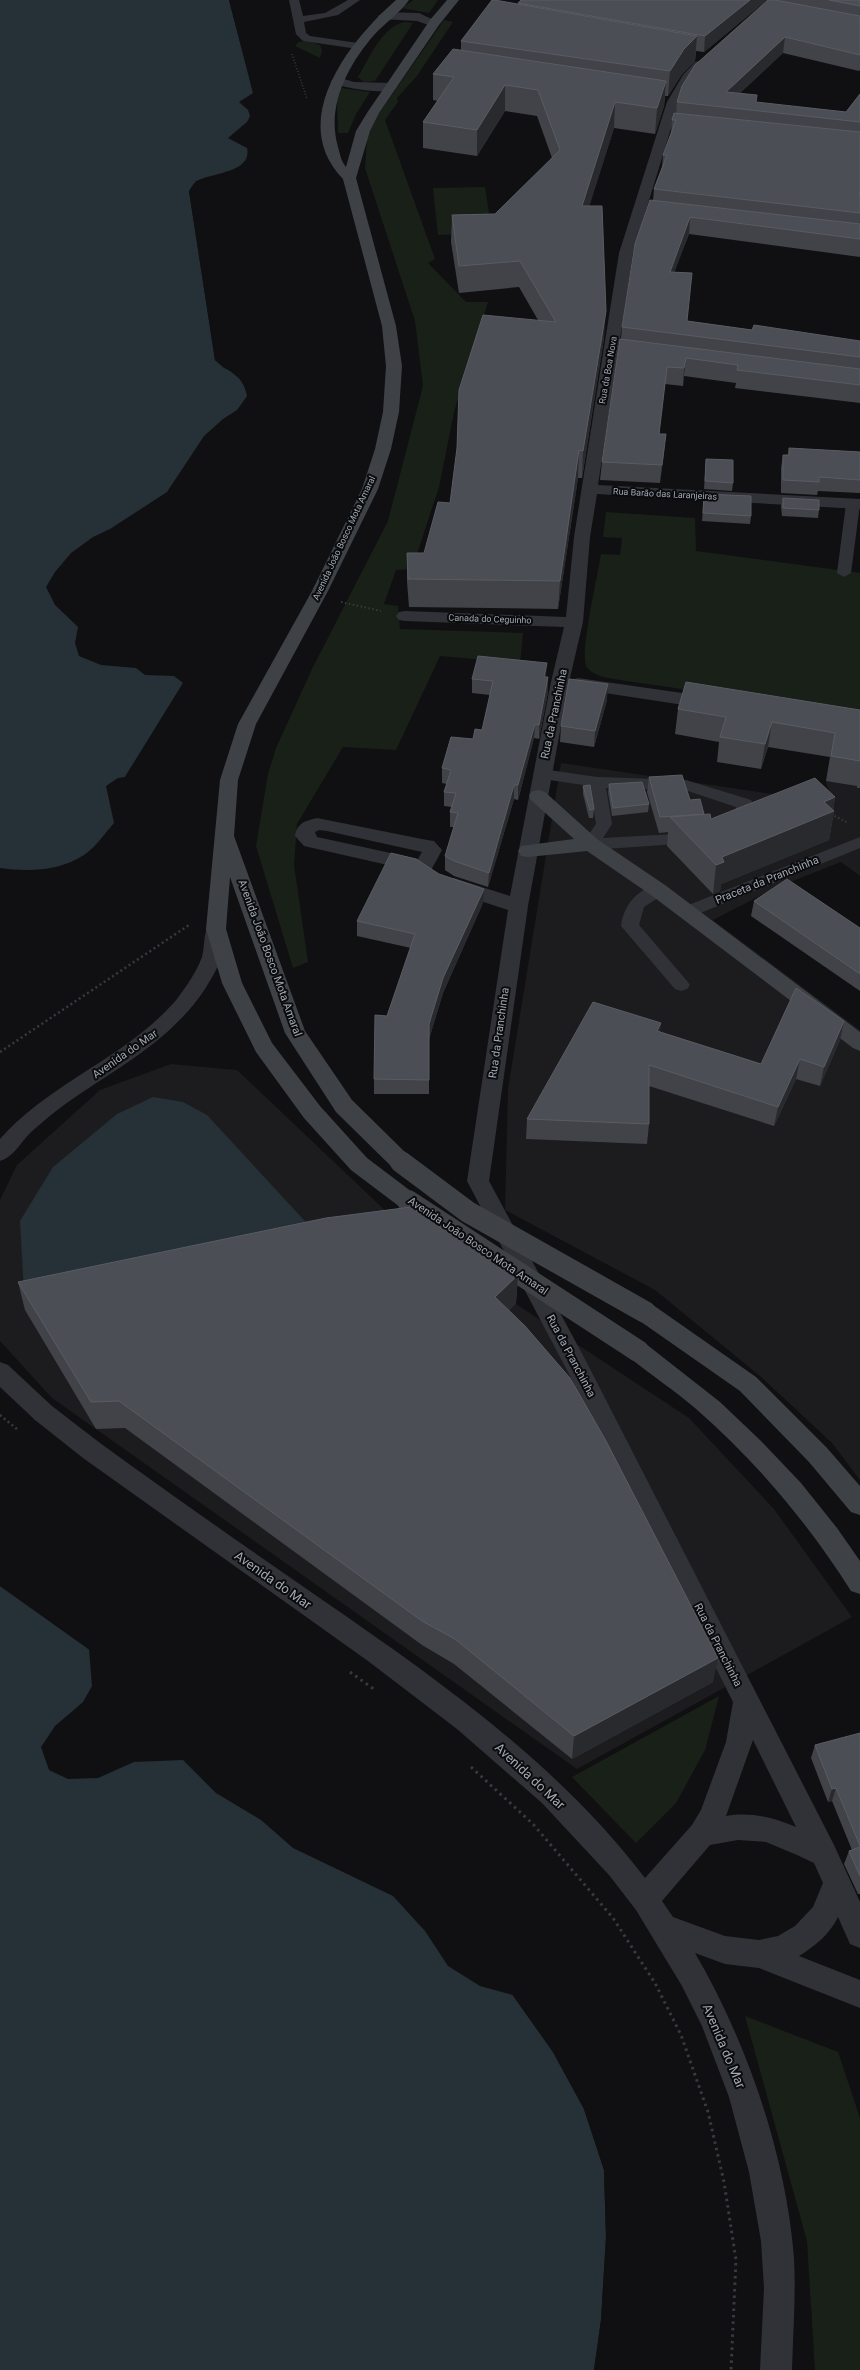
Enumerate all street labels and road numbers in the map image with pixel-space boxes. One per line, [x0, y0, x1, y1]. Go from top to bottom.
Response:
street label: Rua da Boa Nova [597, 335, 619, 405]
street label: Avenida João Bosco Mota Amaral [311, 474, 377, 602]
street label: Rua Barão das Laranjeiras [613, 486, 718, 502]
street label: Canada do Ceguinho [448, 613, 532, 625]
street label: Rua da Pranchinha [538, 668, 570, 760]
street label: Praceta da Pranchinha [713, 853, 821, 907]
street label: Avenida João Bosco Mota Amaral [236, 878, 304, 1038]
street label: Rua da Pranchinha [486, 987, 512, 1079]
street label: Avenida do Mar [90, 1027, 160, 1081]
street label: Avenida João Bosco Mota Amaral [406, 1194, 550, 1298]
street label: Rua da Pranchinha [544, 1313, 598, 1399]
street label: Avenida do Mar [232, 1548, 315, 1612]
street label: Rua da Pranchinha [691, 1601, 745, 1689]
street label: Avenida do Mar [492, 1740, 568, 1813]
street label: Avenida do Mar [700, 2002, 749, 2091]

